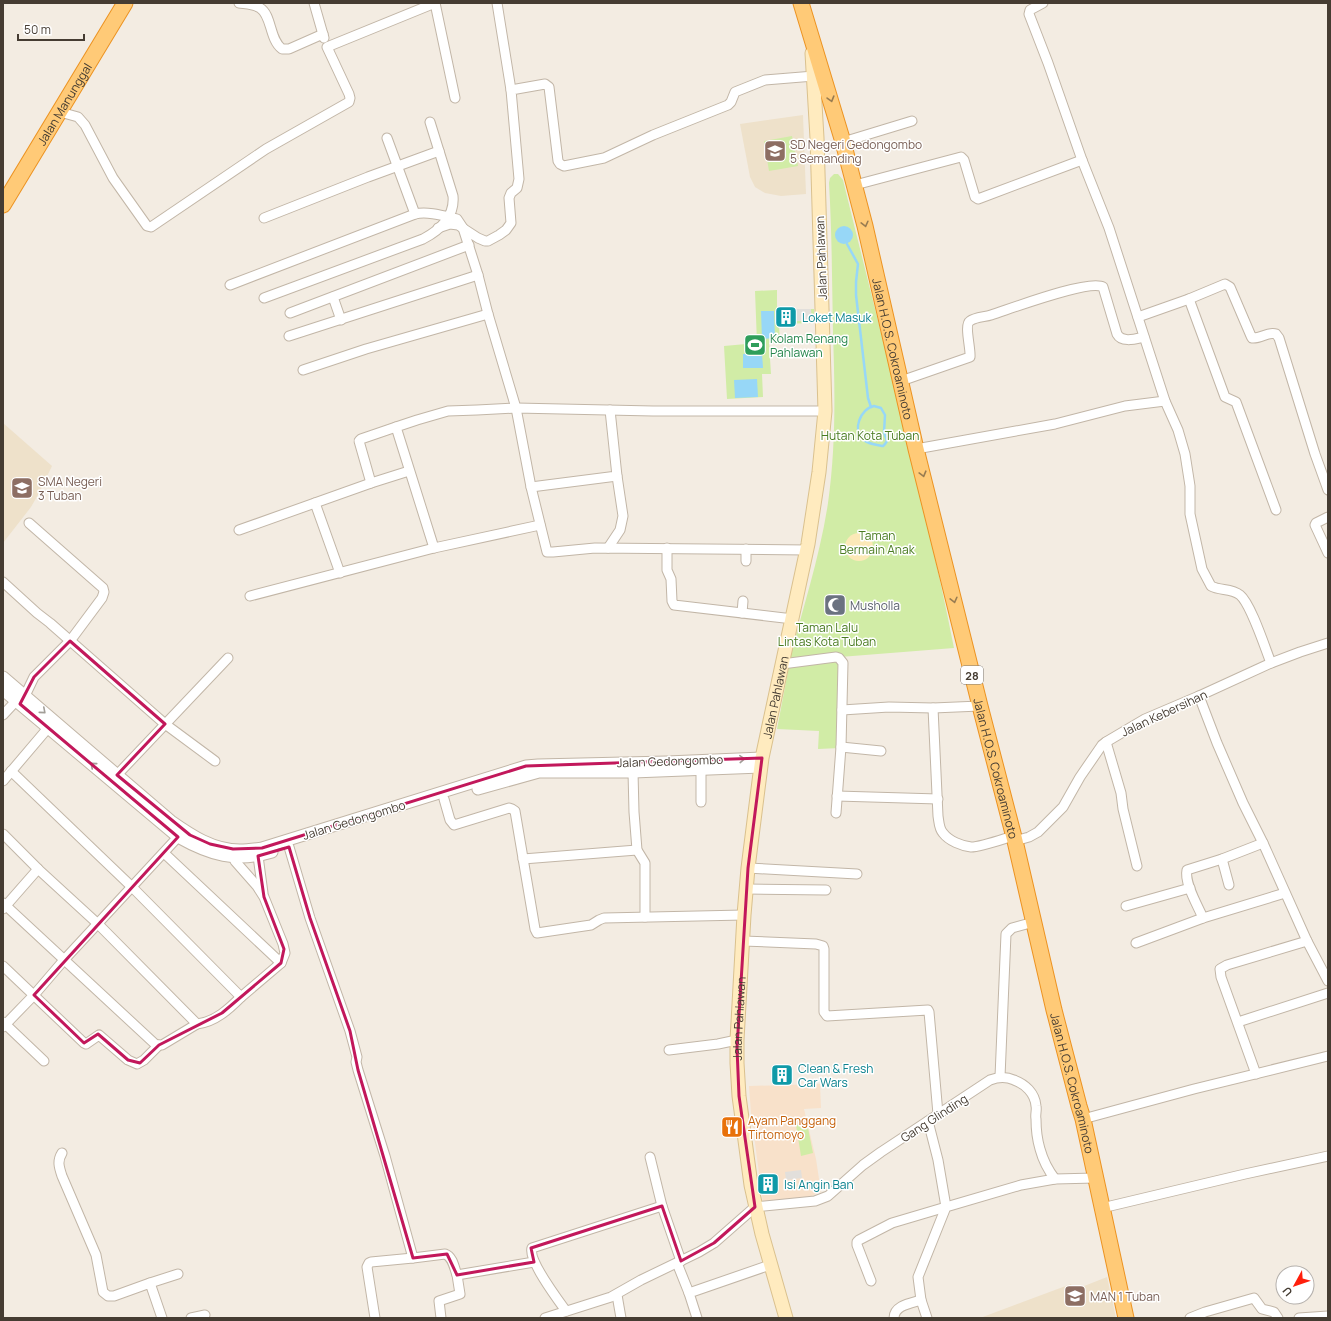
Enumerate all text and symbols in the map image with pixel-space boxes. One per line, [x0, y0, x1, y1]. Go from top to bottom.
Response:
scale bar [18, 16, 84, 42]
text: 50 m [24, 21, 51, 38]
street label: Jalan Manunggal [33, 60, 95, 148]
one-way arrow [826, 95, 835, 102]
place label: SD Negeri Gedongombo 5 Semanding [790, 136, 922, 167]
school or university icon: SD Negeri Gedongombo 5 Semanding [762, 138, 788, 164]
street label: Jalan Pahlawan [811, 216, 831, 300]
one-way arrow [860, 221, 868, 227]
street label: Jalan H.O.S. Cokroaminoto [869, 276, 918, 421]
building icon: Loket Masuk [773, 304, 799, 330]
place label: Loket Masuk [802, 309, 872, 326]
place label: Kolam Renang Pahlawan [770, 330, 848, 361]
sports icon: Kolam Renang Pahlawan [742, 332, 768, 358]
park label: Hutan Kota Tuban [821, 427, 919, 444]
one-way arrow [918, 470, 926, 477]
place label: SMA Negeri 3 Tuban [38, 473, 102, 504]
school or university icon: SMA Negeri 3 Tuban [9, 475, 35, 501]
park label: Taman Bermain Anak [839, 527, 916, 558]
mosque icon: Musholla [822, 592, 848, 618]
one-way arrow [949, 596, 957, 603]
place label: Musholla [850, 597, 900, 614]
park label: Taman Lalu Lintas Kota Tuban [778, 619, 876, 650]
street label: Jalan Pahlawan [758, 654, 792, 740]
road number: 28 [961, 666, 983, 684]
street label: Jalan Kebersihan [1118, 686, 1210, 740]
street label: Jalan H.O.S. Cokroaminoto [970, 696, 1023, 841]
one-way arrow [39, 706, 46, 713]
street label: Jalan Gedongombo [616, 751, 724, 771]
one-way arrow [739, 754, 745, 763]
one-way arrow [90, 763, 97, 770]
street label: Jalan Gedongombo [301, 796, 407, 844]
street label: Jalan Pahlawan [729, 976, 749, 1060]
street label: Jalan H.O.S. Cokroaminoto [1047, 1011, 1099, 1155]
place label: Clean & Fresh Car Wars [798, 1060, 873, 1091]
building icon: Clean & Fresh Car Wars [769, 1062, 795, 1088]
street label: Gang Glinding [897, 1090, 971, 1146]
place label: Ayam Panggang Tirtomoyo [748, 1112, 836, 1143]
restaurant icon: Ayam Panggang Tirtomoyo [719, 1114, 745, 1140]
building icon: Isi Angin Ban [755, 1171, 781, 1197]
place label: Isi Angin Ban [784, 1176, 854, 1193]
north arrow [1275, 1265, 1315, 1305]
school or university icon: MAN 1 Tuban [1062, 1283, 1088, 1309]
text: U [1279, 1284, 1295, 1300]
place label: MAN 1 Tuban [1090, 1288, 1160, 1305]

